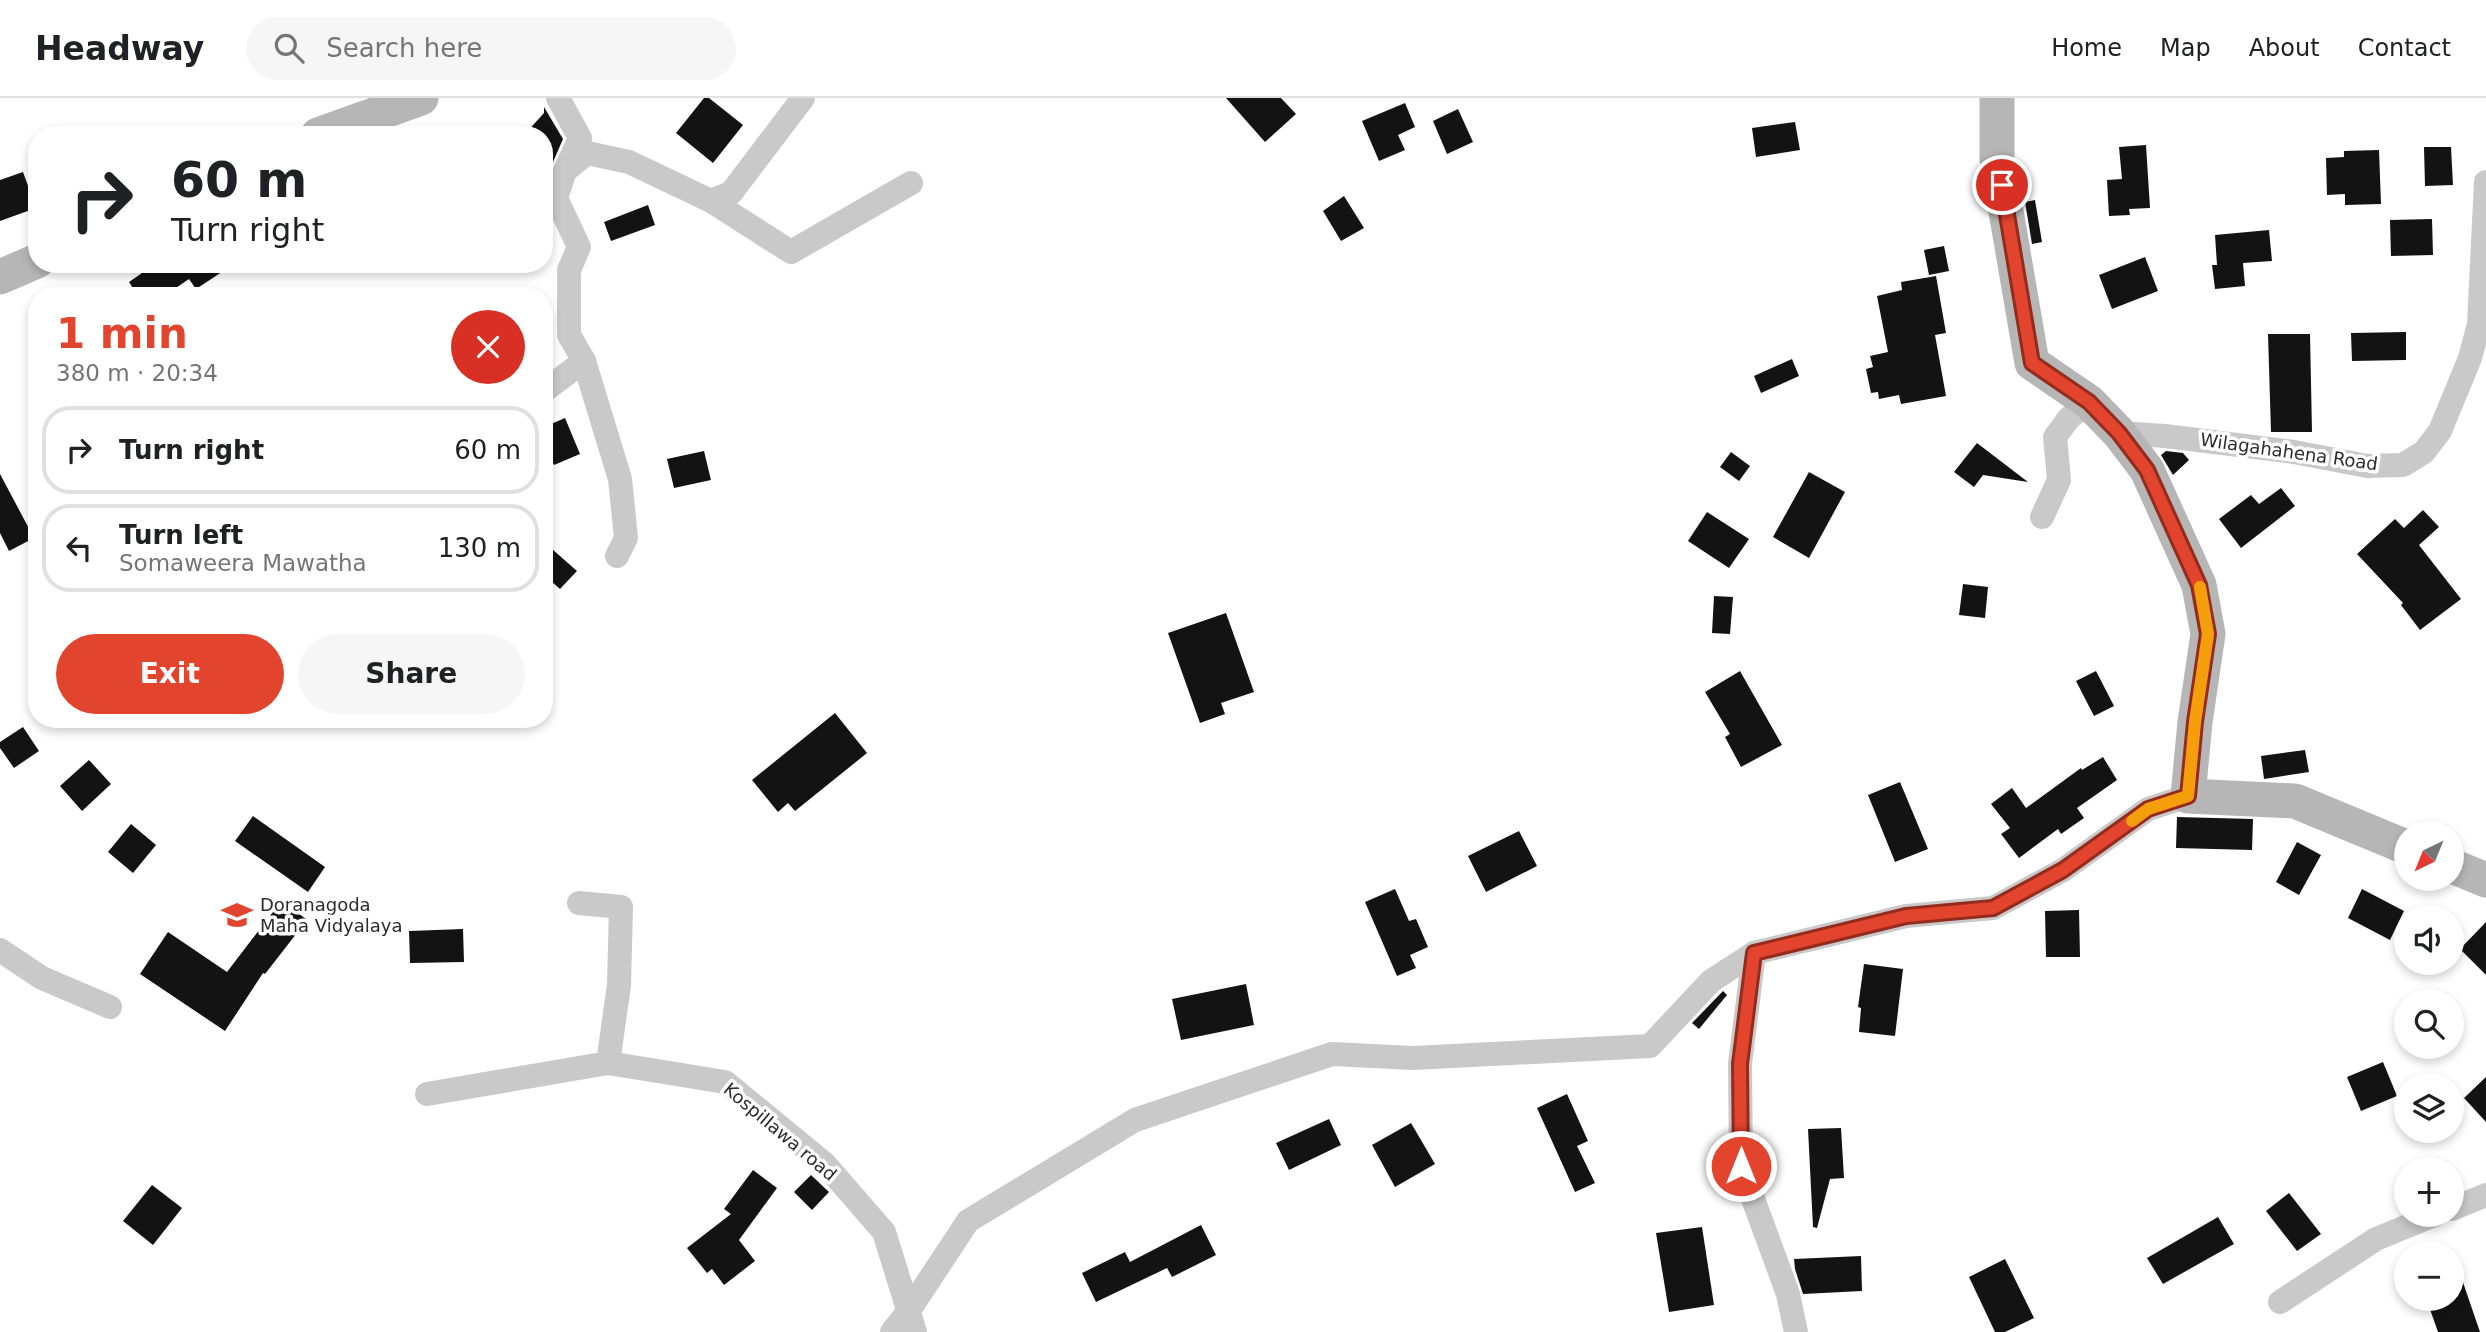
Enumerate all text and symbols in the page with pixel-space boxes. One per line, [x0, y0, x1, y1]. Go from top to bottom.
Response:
search box [246, 17, 736, 80]
text: Headway [35, 29, 204, 68]
icon: search [270, 29, 308, 67]
text: Search here [326, 33, 482, 63]
text: Home [2051, 34, 2122, 62]
text: Map [2160, 34, 2211, 62]
text: About [2249, 34, 2320, 62]
text: Contact [2358, 34, 2451, 62]
text: 60 m [171, 152, 307, 209]
icon: right [56, 154, 147, 245]
pin [1972, 155, 2032, 215]
icon: arrive [1983, 166, 2021, 204]
text: Turn right [171, 211, 324, 249]
text: 1 min [56, 309, 188, 358]
button: close [451, 310, 525, 384]
text: 380 m · 20:34 [56, 360, 218, 386]
street label: Wilagahahena Road [2199, 429, 2379, 474]
icon: right [60, 431, 98, 469]
text: Turn right [119, 435, 264, 465]
text: 60 m [454, 435, 521, 465]
text: Turn left [119, 520, 243, 550]
icon: left [60, 529, 98, 567]
text: 130 m [438, 533, 521, 563]
text: Somaweera Mawatha [119, 550, 367, 576]
button: Exit [56, 634, 284, 714]
button: Share [298, 634, 525, 714]
north arrow [2394, 821, 2464, 891]
map controls [2394, 821, 2464, 1311]
place label: Doranagoda Maha Vidyalaya [260, 894, 402, 936]
school or university icon: Doranagoda Maha Vidyalaya [220, 898, 254, 932]
button: sound [2394, 905, 2464, 975]
button: search [2394, 989, 2464, 1059]
button: layers [2394, 1073, 2464, 1143]
street label: Kospillawa road [720, 1078, 841, 1185]
position arrow [1704, 1129, 1778, 1203]
button: + [2394, 1157, 2464, 1227]
button: − [2394, 1241, 2464, 1311]

